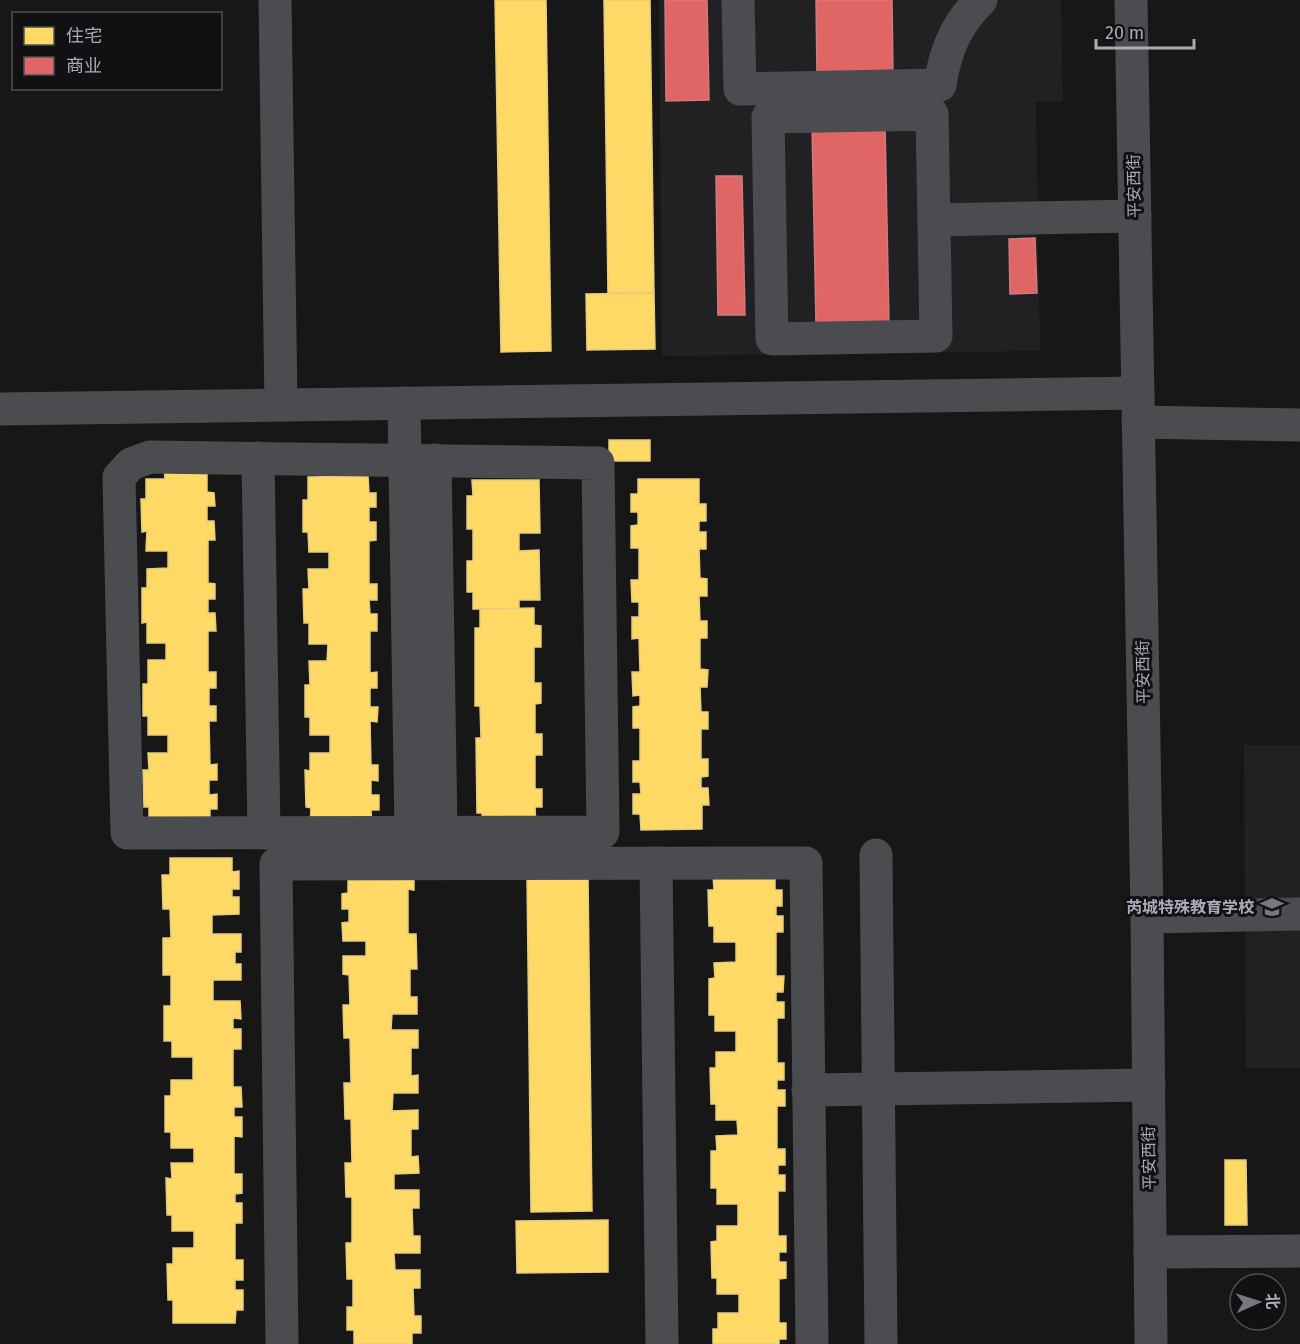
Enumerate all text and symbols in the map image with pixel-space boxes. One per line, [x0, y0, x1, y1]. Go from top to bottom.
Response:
legend [12, 12, 222, 90]
scale bar [1096, 12, 1194, 50]
text: 20 m [1105, 22, 1144, 44]
text: 住宅 [66, 25, 102, 47]
text: 商业 [66, 55, 102, 77]
street label: 平安西街 [1124, 154, 1144, 218]
street label: 平安西街 [1133, 640, 1153, 704]
school or university icon: 芮城特殊教育学校 [1259, 894, 1285, 920]
place label: 芮城特殊教育学校 [1126, 898, 1255, 917]
street label: 平安西街 [1139, 1126, 1159, 1190]
north arrow [1228, 1272, 1288, 1332]
text: 北 [1263, 1293, 1282, 1310]

